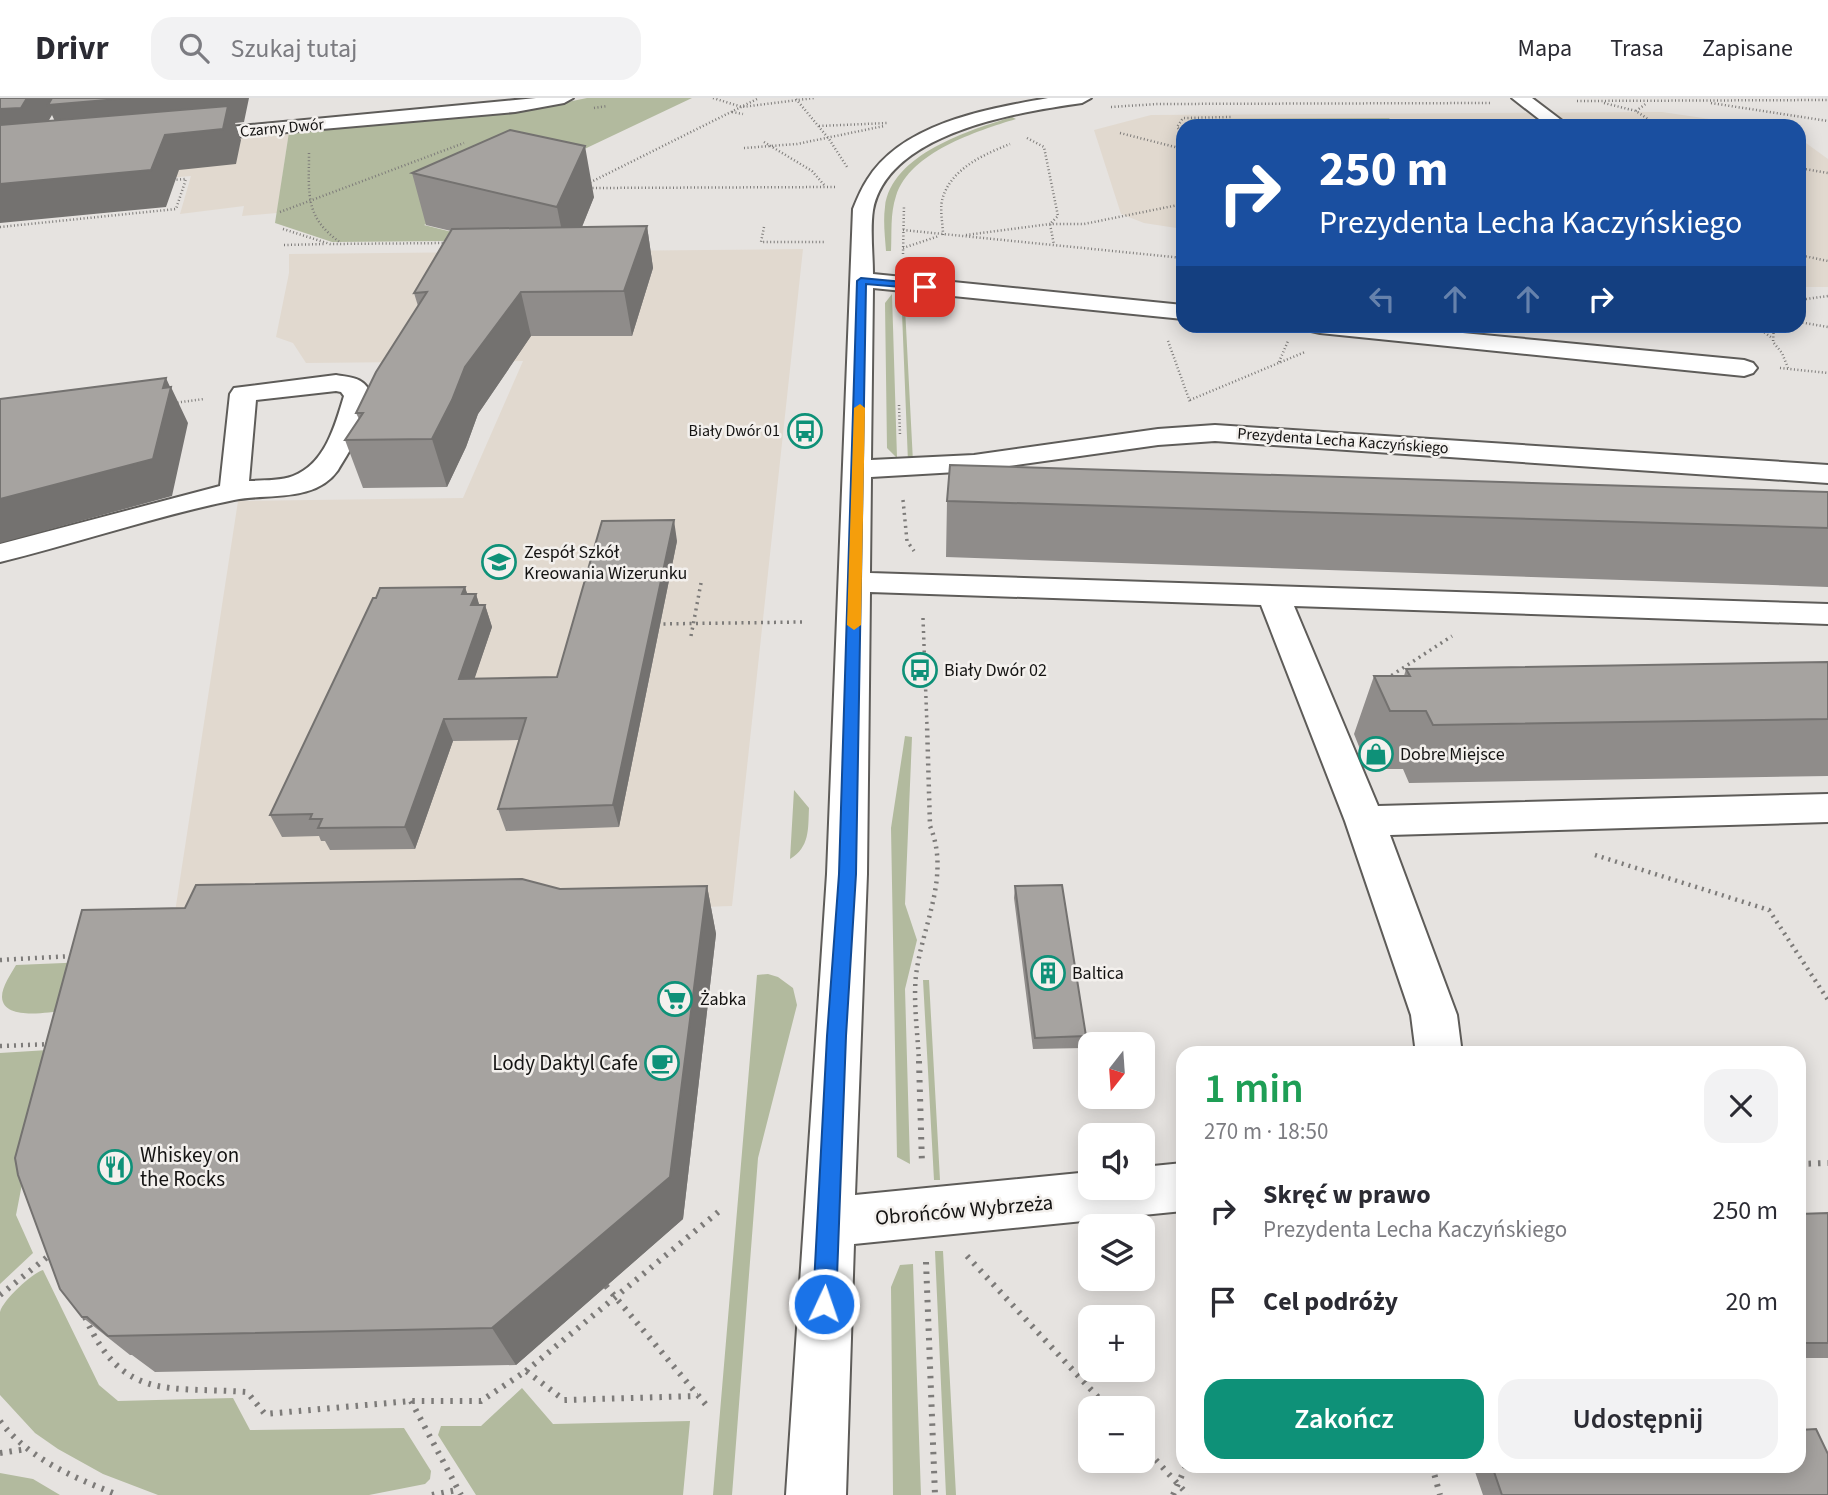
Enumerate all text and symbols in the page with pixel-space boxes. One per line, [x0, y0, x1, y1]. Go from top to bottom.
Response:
search box [151, 17, 641, 80]
text: Drivr [35, 25, 109, 72]
icon: search [175, 29, 213, 67]
text: Szukaj tutaj [231, 30, 357, 67]
text: Mapa [1518, 31, 1572, 66]
text: Trasa [1610, 31, 1664, 66]
text: Zapisane [1702, 31, 1793, 66]
street label: Czarny Dwór [239, 113, 325, 143]
text: 250 m [1319, 135, 1448, 205]
icon: right [1204, 147, 1295, 238]
text: Prezydenta Lecha Kaczyńskiego [1319, 200, 1742, 246]
pin [895, 257, 955, 317]
icon: arrive [906, 268, 944, 306]
icon: left [1363, 280, 1401, 318]
icon: ahead [1436, 280, 1474, 318]
icon: ahead [1509, 280, 1547, 318]
icon: right [1582, 280, 1620, 318]
bus stop icon: Biały Dwór 01 [786, 412, 824, 450]
place label: Biały Dwór 01 [689, 420, 780, 442]
street label: Prezydenta Lecha Kaczyńskiego [1237, 423, 1449, 459]
place label: Zespół Szkół Kreowania Wizerunku [524, 540, 687, 586]
school or university icon: Zespół Szkół Kreowania Wizerunku [480, 543, 518, 581]
bus stop icon: Biały Dwór 02 [901, 651, 939, 689]
place label: Biały Dwór 02 [944, 658, 1047, 683]
shop icon: Dobre Miejsce [1357, 735, 1395, 773]
place label: Dobre Miejsce [1400, 742, 1505, 767]
building icon: Baltica [1029, 954, 1067, 992]
place label: Baltica [1072, 961, 1124, 986]
supermarket icon: Żabka [656, 980, 694, 1018]
place label: Żabka [700, 987, 746, 1012]
north arrow [1078, 1032, 1155, 1110]
map controls [1078, 1032, 1155, 1473]
cafe icon: Lody Daktyl Cafe [643, 1044, 681, 1082]
place label: Lody Daktyl Cafe [492, 1048, 638, 1078]
text: 1 min [1204, 1059, 1304, 1119]
button: close [1704, 1069, 1778, 1143]
text: 270 m · 18:50 [1204, 1115, 1328, 1148]
button: sound [1078, 1123, 1155, 1200]
place label: Whiskey on the Rocks [140, 1140, 239, 1194]
restaurant icon: Whiskey on the Rocks [96, 1148, 134, 1186]
text: Skręć w prawo [1263, 1176, 1431, 1213]
street label: Obrońców Wybrzeża [874, 1187, 1054, 1233]
icon: right [1204, 1192, 1242, 1230]
text: 250 m [1712, 1192, 1778, 1229]
text: Prezydenta Lecha Kaczyńskiego [1263, 1213, 1567, 1246]
button: layers [1078, 1214, 1155, 1291]
position arrow [787, 1267, 861, 1341]
icon: arrive [1204, 1283, 1242, 1321]
text: Cel podróży [1263, 1283, 1398, 1320]
text: 20 m [1725, 1283, 1778, 1320]
button: + [1078, 1305, 1155, 1382]
button: Zakończ [1204, 1379, 1484, 1459]
button: Udostępnij [1498, 1379, 1778, 1459]
button: − [1078, 1396, 1155, 1473]

